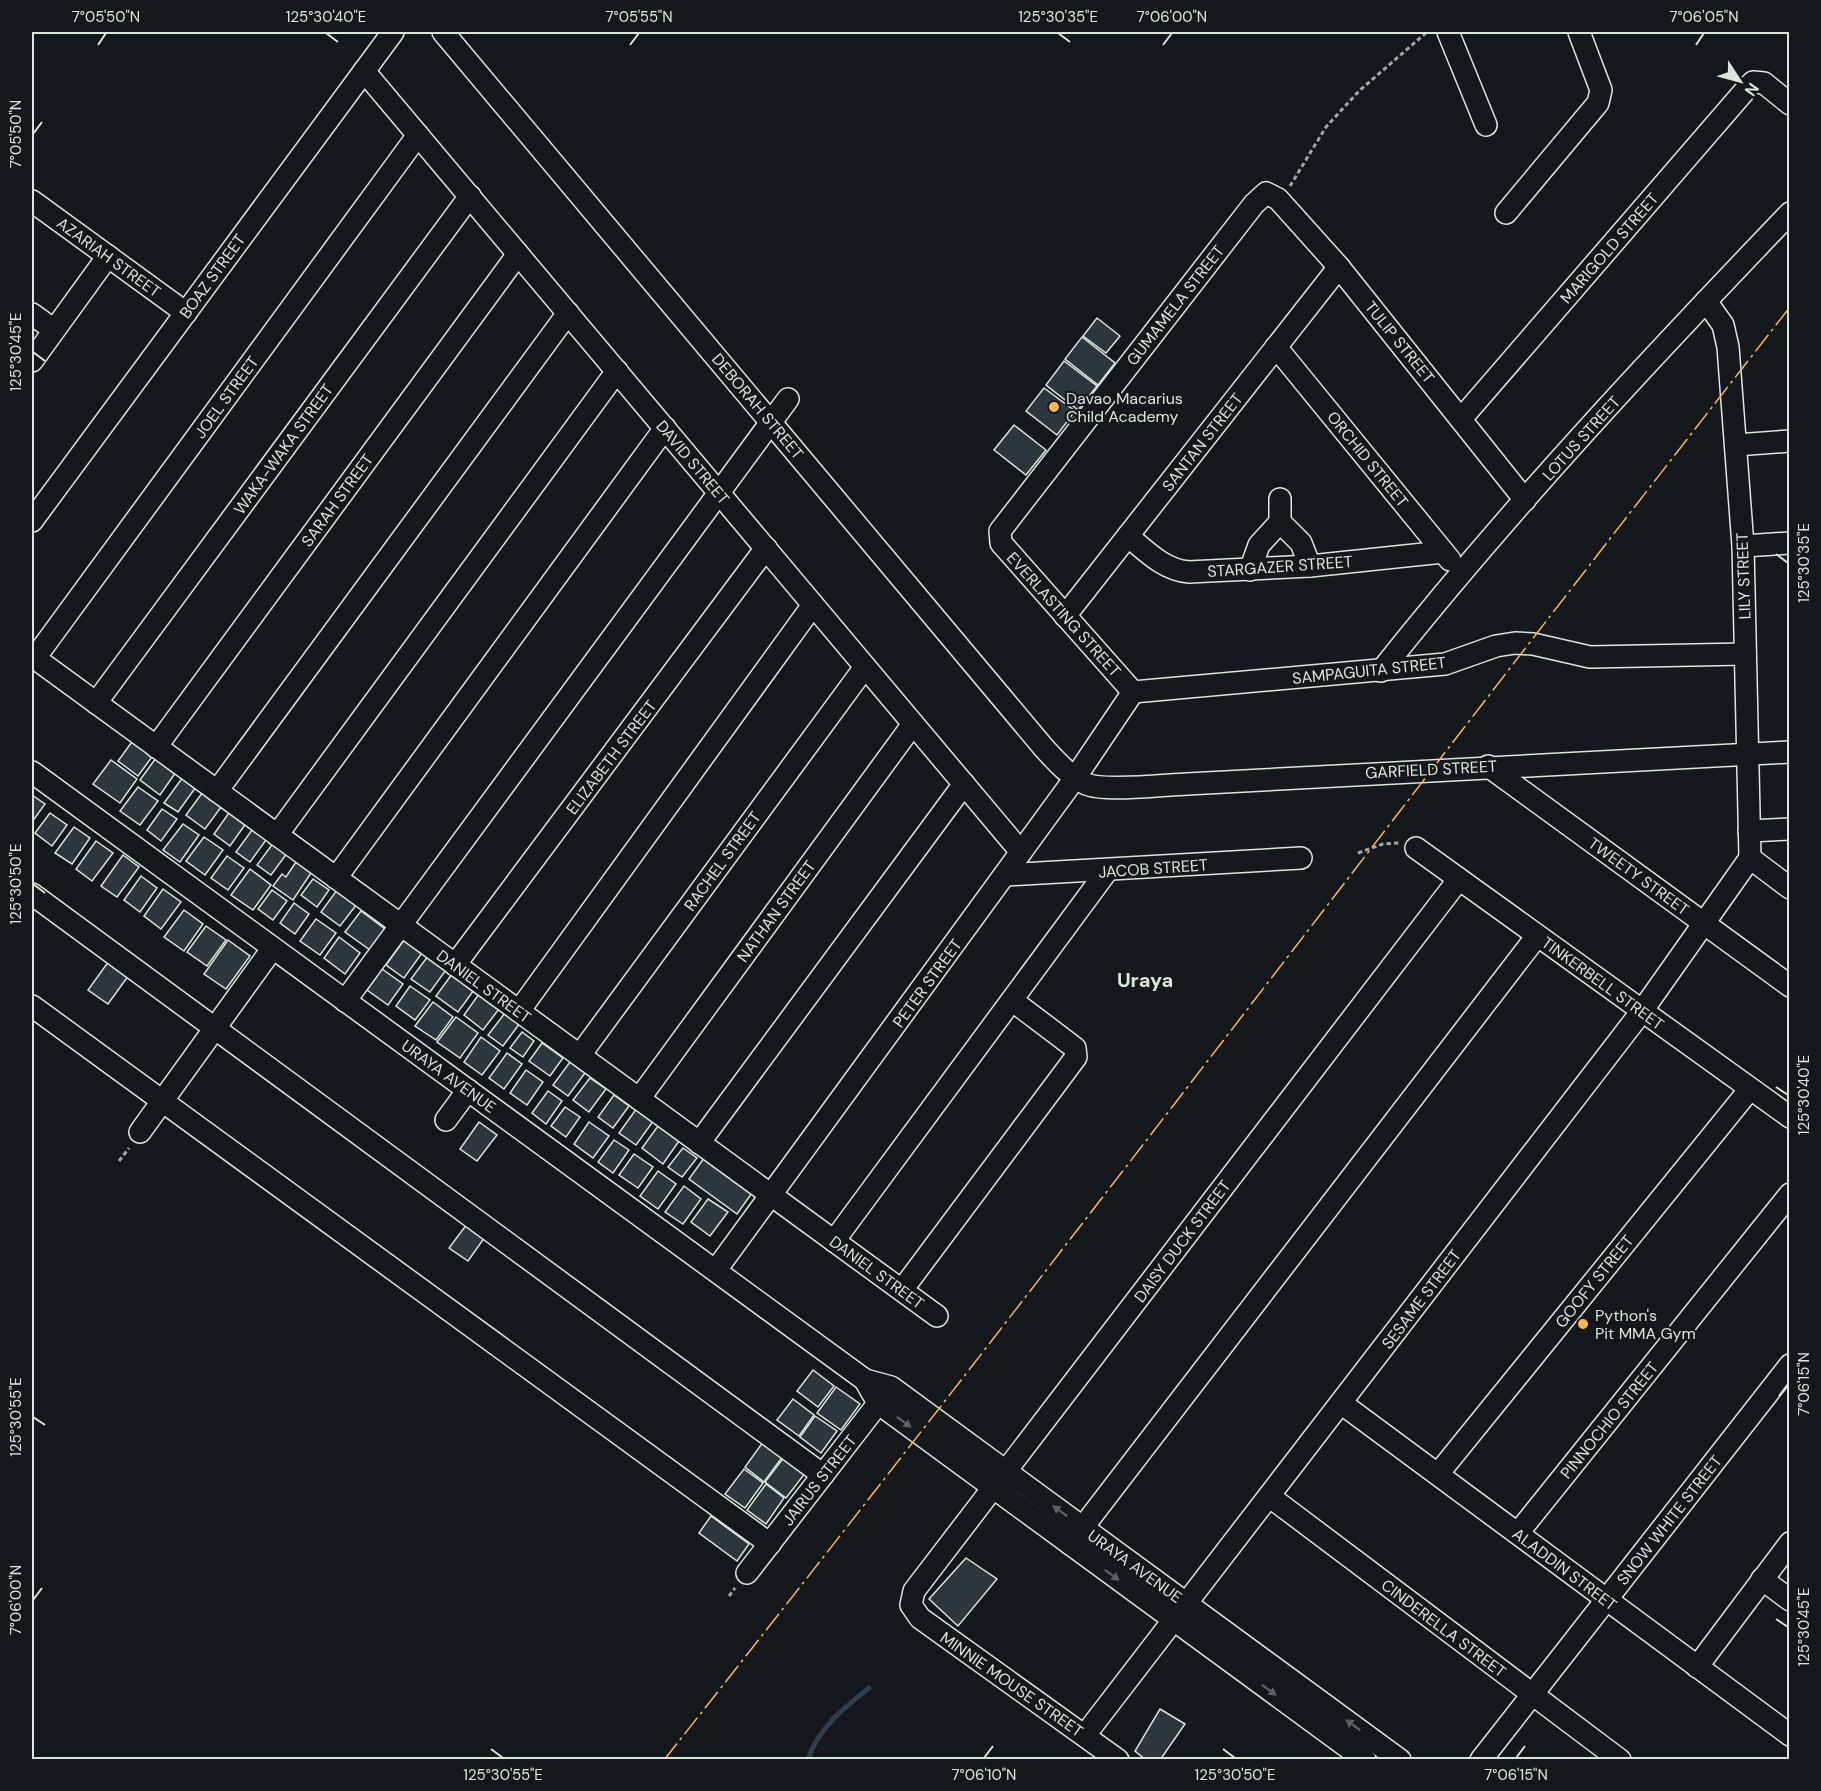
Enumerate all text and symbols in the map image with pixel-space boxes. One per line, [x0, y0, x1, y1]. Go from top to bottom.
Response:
text: 7°05'50"N [72, 7, 140, 27]
text: 125°30'40"E [286, 7, 366, 27]
text: 7°05'55"N [605, 7, 673, 27]
text: 125°30'35"E [1018, 7, 1098, 27]
text: 7°06'00"N [1137, 7, 1207, 27]
text: 7°06'05"N [1669, 7, 1739, 27]
north arrow [1710, 51, 1770, 111]
text: N [1740, 79, 1764, 100]
text: 7°05'50"N [6, 100, 26, 168]
street label: MARIGOLD STREET [1555, 189, 1663, 308]
street label: AZARIAH STREET [53, 213, 165, 302]
street label: BOAZ STREET [175, 230, 250, 323]
street label: GUMAMELA STREET [1122, 241, 1229, 370]
street label: TULIP STREET [1360, 297, 1439, 388]
text: 125°30'45"E [6, 312, 26, 392]
street label: DEBORAH STREET [707, 349, 808, 464]
street label: JOEL STREET [189, 352, 263, 443]
street label: WAKA-WAKA STREET [229, 380, 338, 519]
place label: Davao Macarius Child Academy [1066, 388, 1183, 427]
street label: SANTAN STREET [1157, 389, 1247, 496]
street label: LOTUS STREET [1538, 392, 1625, 485]
marker: Davao Macarius Child Academy [1047, 400, 1061, 414]
street label: ORCHID STREET [1322, 407, 1413, 512]
street label: DAVID STREET [651, 416, 734, 509]
street label: SARAH STREET [297, 450, 378, 551]
text: 125°30'35"E [1794, 523, 1814, 603]
street label: LILY STREET [1731, 532, 1756, 620]
street label: EVERLASTING STREET [1002, 547, 1125, 681]
street label: STARGAZER STREET [1207, 551, 1353, 582]
street label: SAMPAGUITA STREET [1291, 652, 1447, 689]
street label: ELIZABETH STREET [562, 696, 661, 819]
street label: GARFIELD STREET [1365, 756, 1497, 783]
street label: RACHEL STREET [679, 807, 766, 915]
street label: TWEETY STREET [1584, 833, 1693, 920]
text: 125°30'50"E [6, 844, 26, 924]
street label: JACOB STREET [1098, 854, 1209, 883]
street label: NATHAN STREET [732, 856, 820, 966]
street label: TINKERBELL STREET [1537, 932, 1668, 1035]
street label: PETER STREET [888, 935, 967, 1032]
street label: DANIEL STREET [432, 945, 535, 1028]
district label: Uraya [1117, 967, 1173, 993]
street label: URAYA AVENUE [397, 1035, 500, 1118]
text: 125°30'40"E [1794, 1055, 1814, 1135]
street label: DAISY DUCK STREET [1129, 1176, 1235, 1307]
street label: DANIEL STREET [825, 1231, 928, 1314]
street label: GOOFY STREET [1550, 1231, 1638, 1332]
street label: SESAME STREET [1377, 1245, 1466, 1353]
place label: Python's Pit MMA Gym [1595, 1305, 1696, 1344]
marker: Python's Pit MMA Gym [1576, 1317, 1590, 1331]
text: 7°06'15"N [1794, 1352, 1814, 1416]
street label: PINNOCHIO STREET [1556, 1357, 1663, 1483]
text: 125°30'55"E [6, 1377, 26, 1457]
one-way arrow [895, 1416, 911, 1428]
street label: JAIRUS STREET [777, 1430, 862, 1530]
street label: SNOW WHITE STREET [1612, 1451, 1727, 1589]
one-way arrow [1052, 1505, 1068, 1517]
street label: ALADDIN STREET [1508, 1523, 1621, 1616]
street label: URAYA AVENUE [1083, 1525, 1186, 1608]
text: 7°06'00"N [6, 1565, 26, 1635]
one-way arrow [1103, 1569, 1119, 1581]
street label: CINDERELLA STREET [1377, 1575, 1510, 1682]
text: 125°30'45"E [1794, 1587, 1814, 1667]
street label: MINNIE MOUSE STREET [936, 1627, 1087, 1742]
one-way arrow [1261, 1684, 1277, 1696]
one-way arrow [1345, 1719, 1361, 1731]
text: 125°30'55"E [463, 1765, 543, 1785]
text: 7°06'10"N [952, 1765, 1016, 1785]
text: 125°30'50"E [1195, 1765, 1275, 1785]
text: 7°06'15"N [1484, 1765, 1548, 1785]

